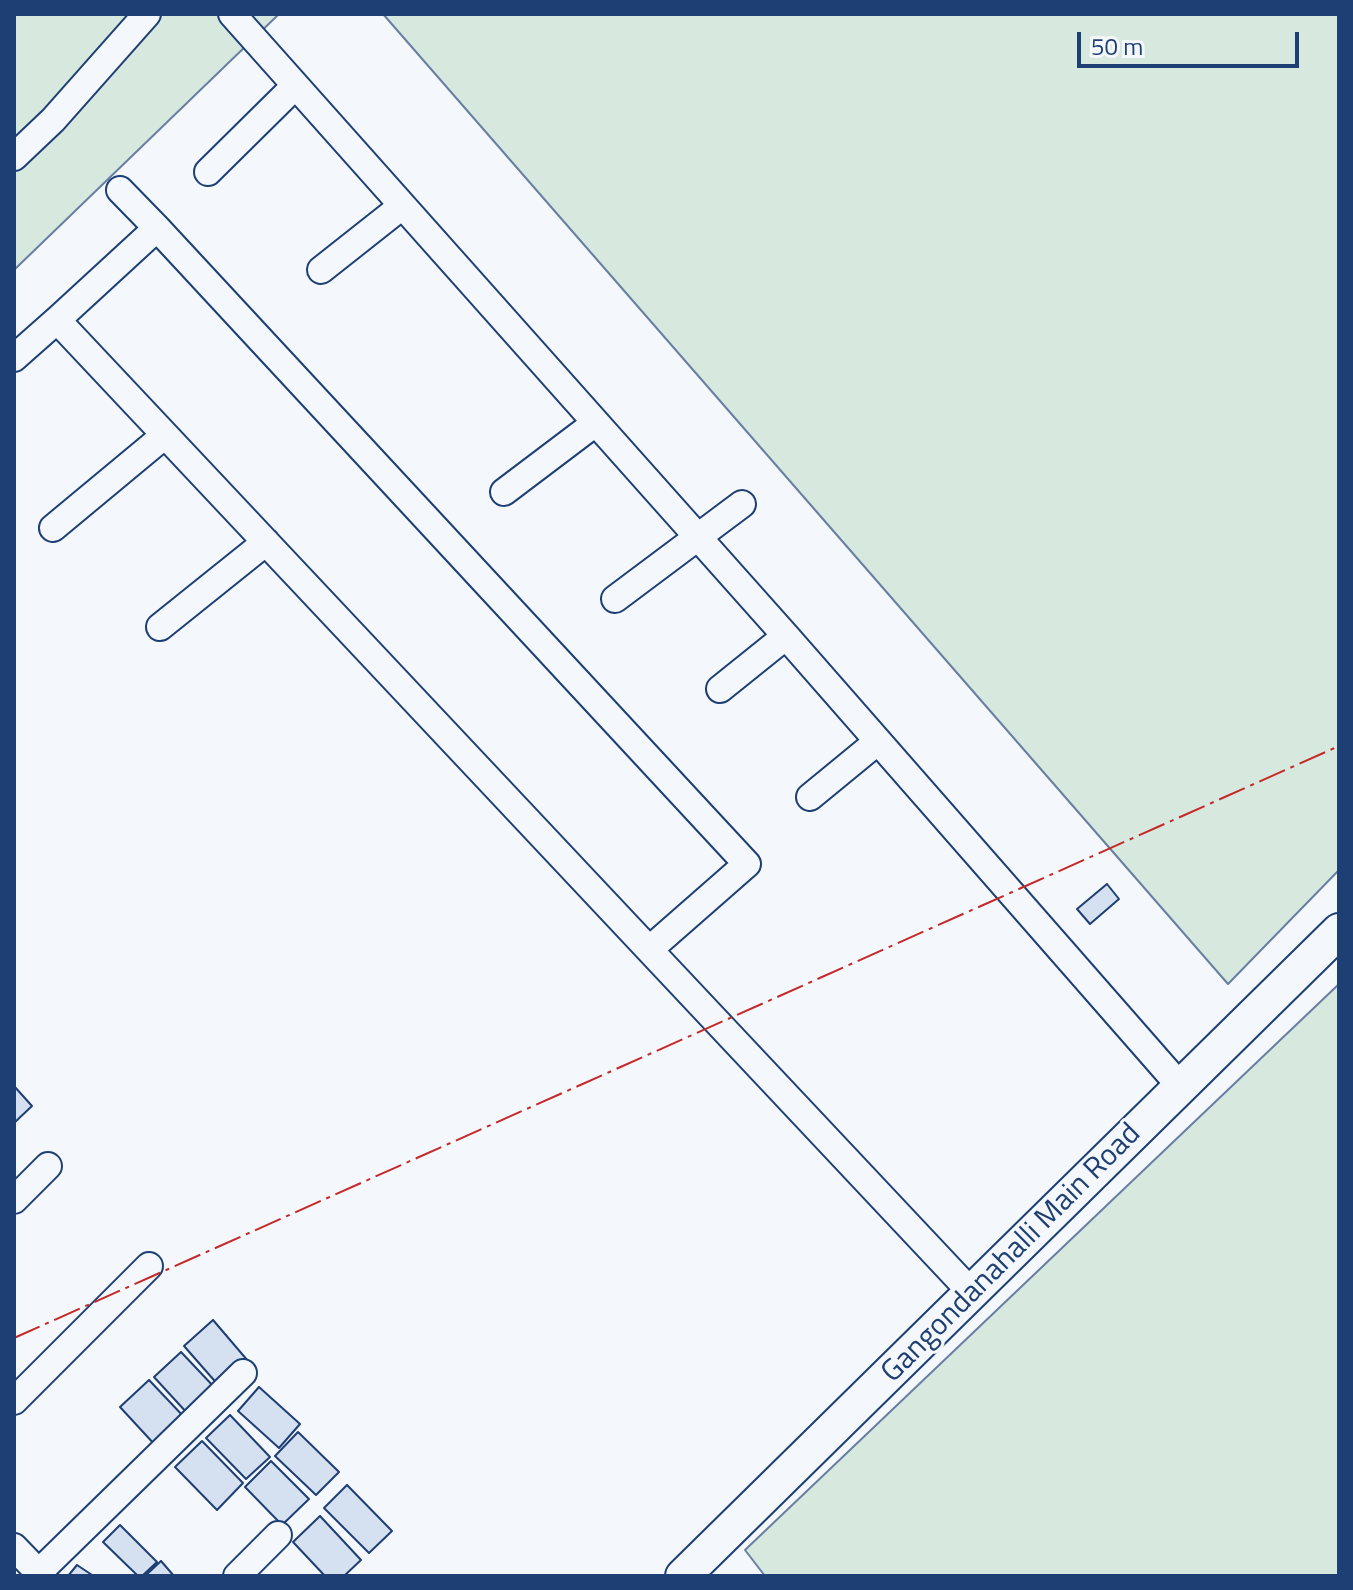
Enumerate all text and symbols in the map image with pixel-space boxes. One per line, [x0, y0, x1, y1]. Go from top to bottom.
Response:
scale bar [1081, 16, 1303, 66]
text: 50 m [1091, 28, 1143, 64]
street label: Gangondanahalli Main Road [875, 1117, 1149, 1391]

